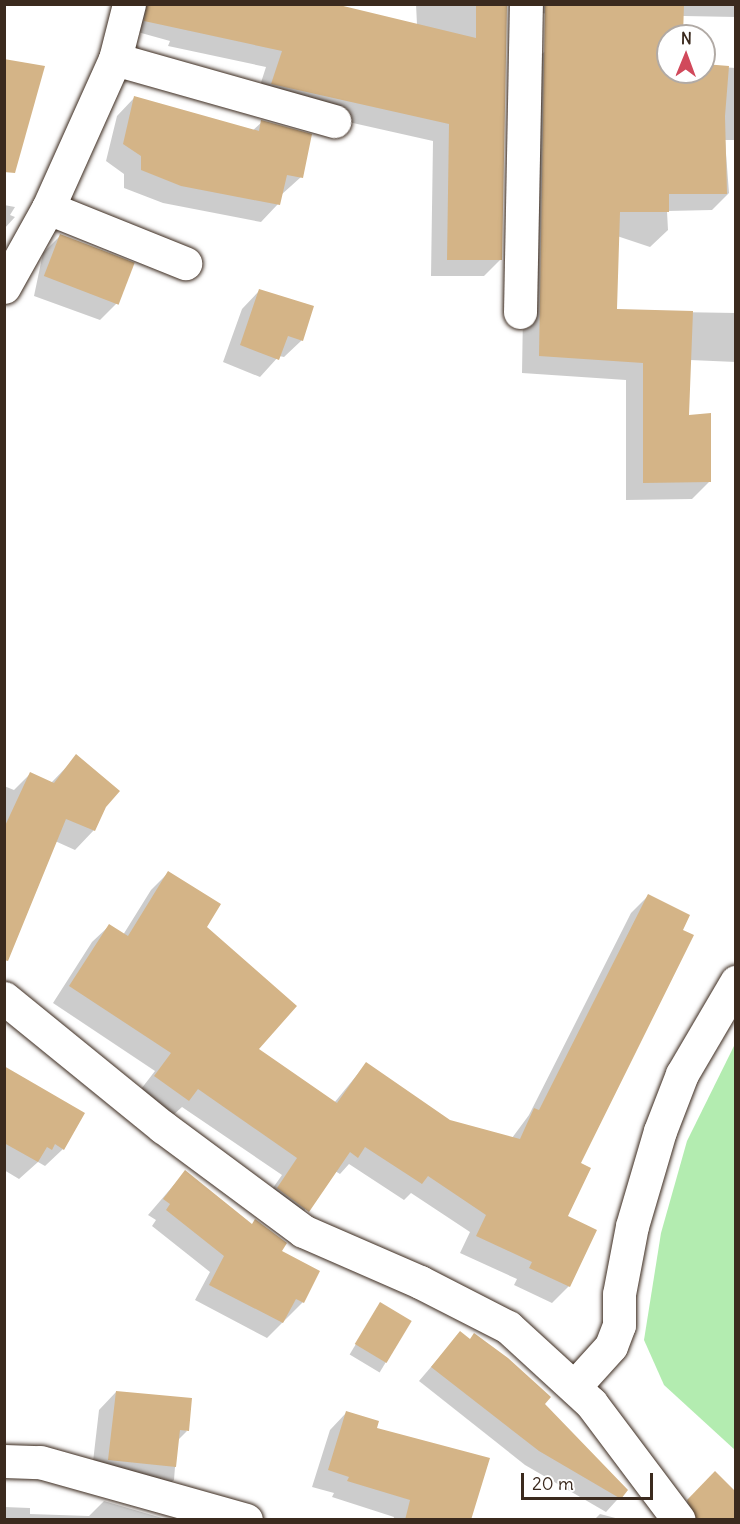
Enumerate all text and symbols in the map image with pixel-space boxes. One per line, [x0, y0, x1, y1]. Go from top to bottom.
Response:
north arrow [656, 24, 716, 84]
text: N [681, 28, 692, 48]
scale bar [524, 1461, 656, 1499]
text: 20 m [532, 1472, 574, 1495]

